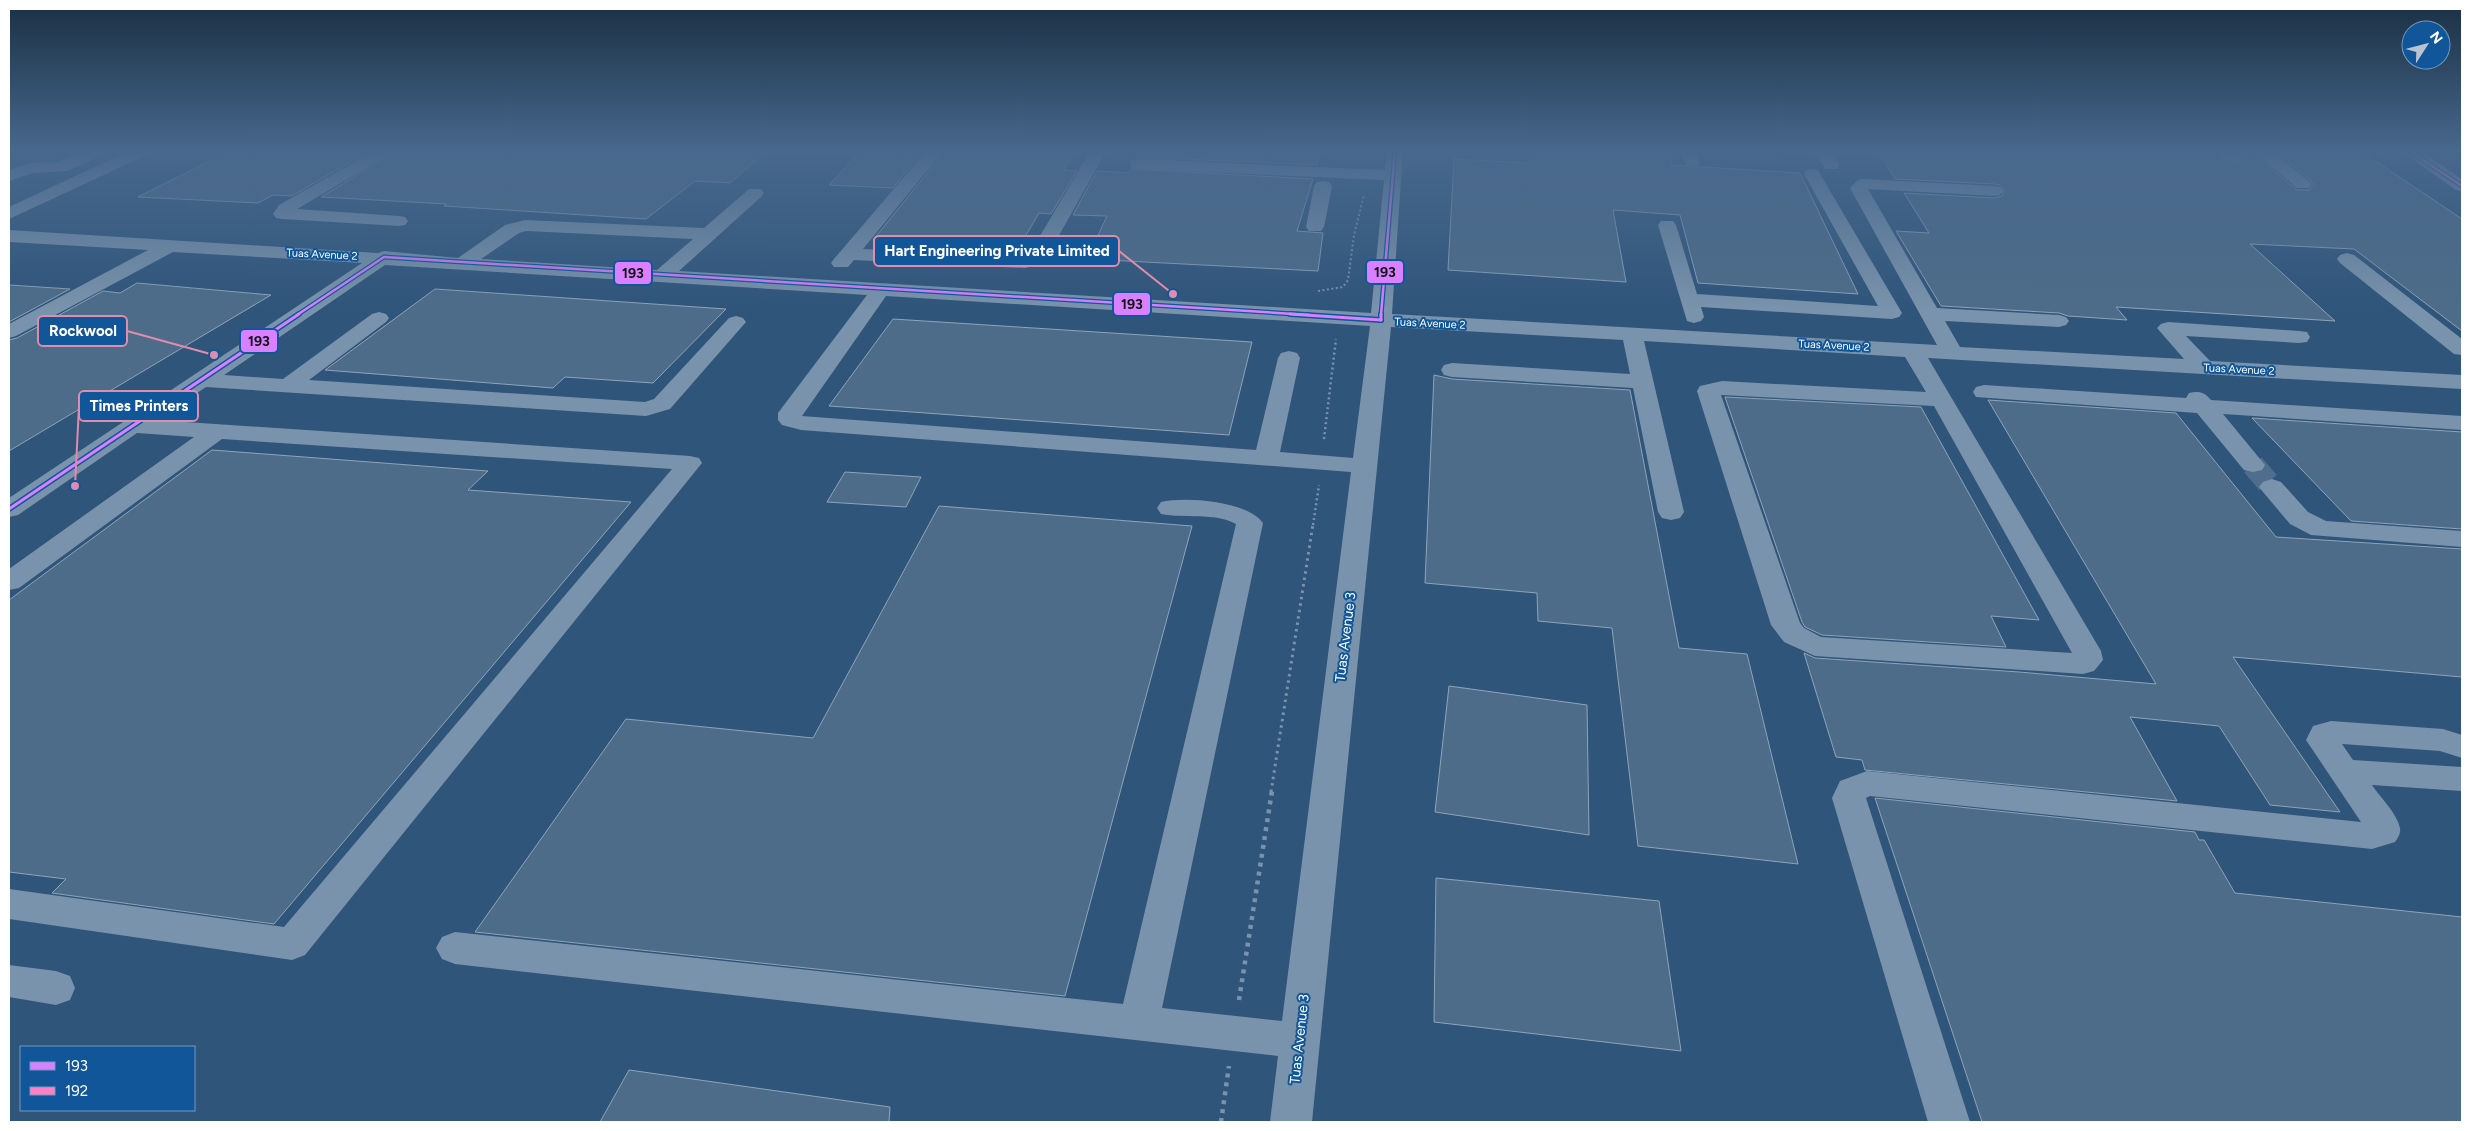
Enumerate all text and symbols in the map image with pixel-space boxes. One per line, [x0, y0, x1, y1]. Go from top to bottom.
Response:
north arrow [2401, 20, 2451, 70]
text: N [2426, 28, 2446, 47]
callout: Hart Engineering Private Limited [874, 236, 1119, 266]
text: Hart Engineering Private Limited [884, 242, 1110, 260]
street label: Tuas Avenue 2 [286, 246, 358, 263]
line badge: 193 [1366, 260, 1404, 284]
line badge: 193 [614, 261, 652, 285]
text: 193 [1374, 264, 1396, 281]
text: 193 [622, 265, 644, 282]
line badge: 193 [1113, 292, 1151, 316]
text: 193 [1121, 296, 1143, 313]
street label: Tuas Avenue 2 [1394, 315, 1466, 332]
callout: Rockwool [38, 316, 127, 346]
text: Rockwool [49, 322, 117, 340]
line badge: 193 [240, 329, 278, 353]
text: 193 [248, 333, 270, 350]
street label: Tuas Avenue 2 [1798, 337, 1870, 354]
street label: Tuas Avenue 2 [2203, 361, 2275, 378]
callout: Times Printers [79, 391, 198, 421]
text: Times Printers [90, 397, 188, 415]
street label: Tuas Avenue 3 [1332, 591, 1359, 683]
street label: Tuas Avenue 3 [1286, 993, 1313, 1085]
legend [20, 1046, 195, 1111]
text: 193 [65, 1057, 88, 1075]
text: 192 [65, 1082, 88, 1100]

